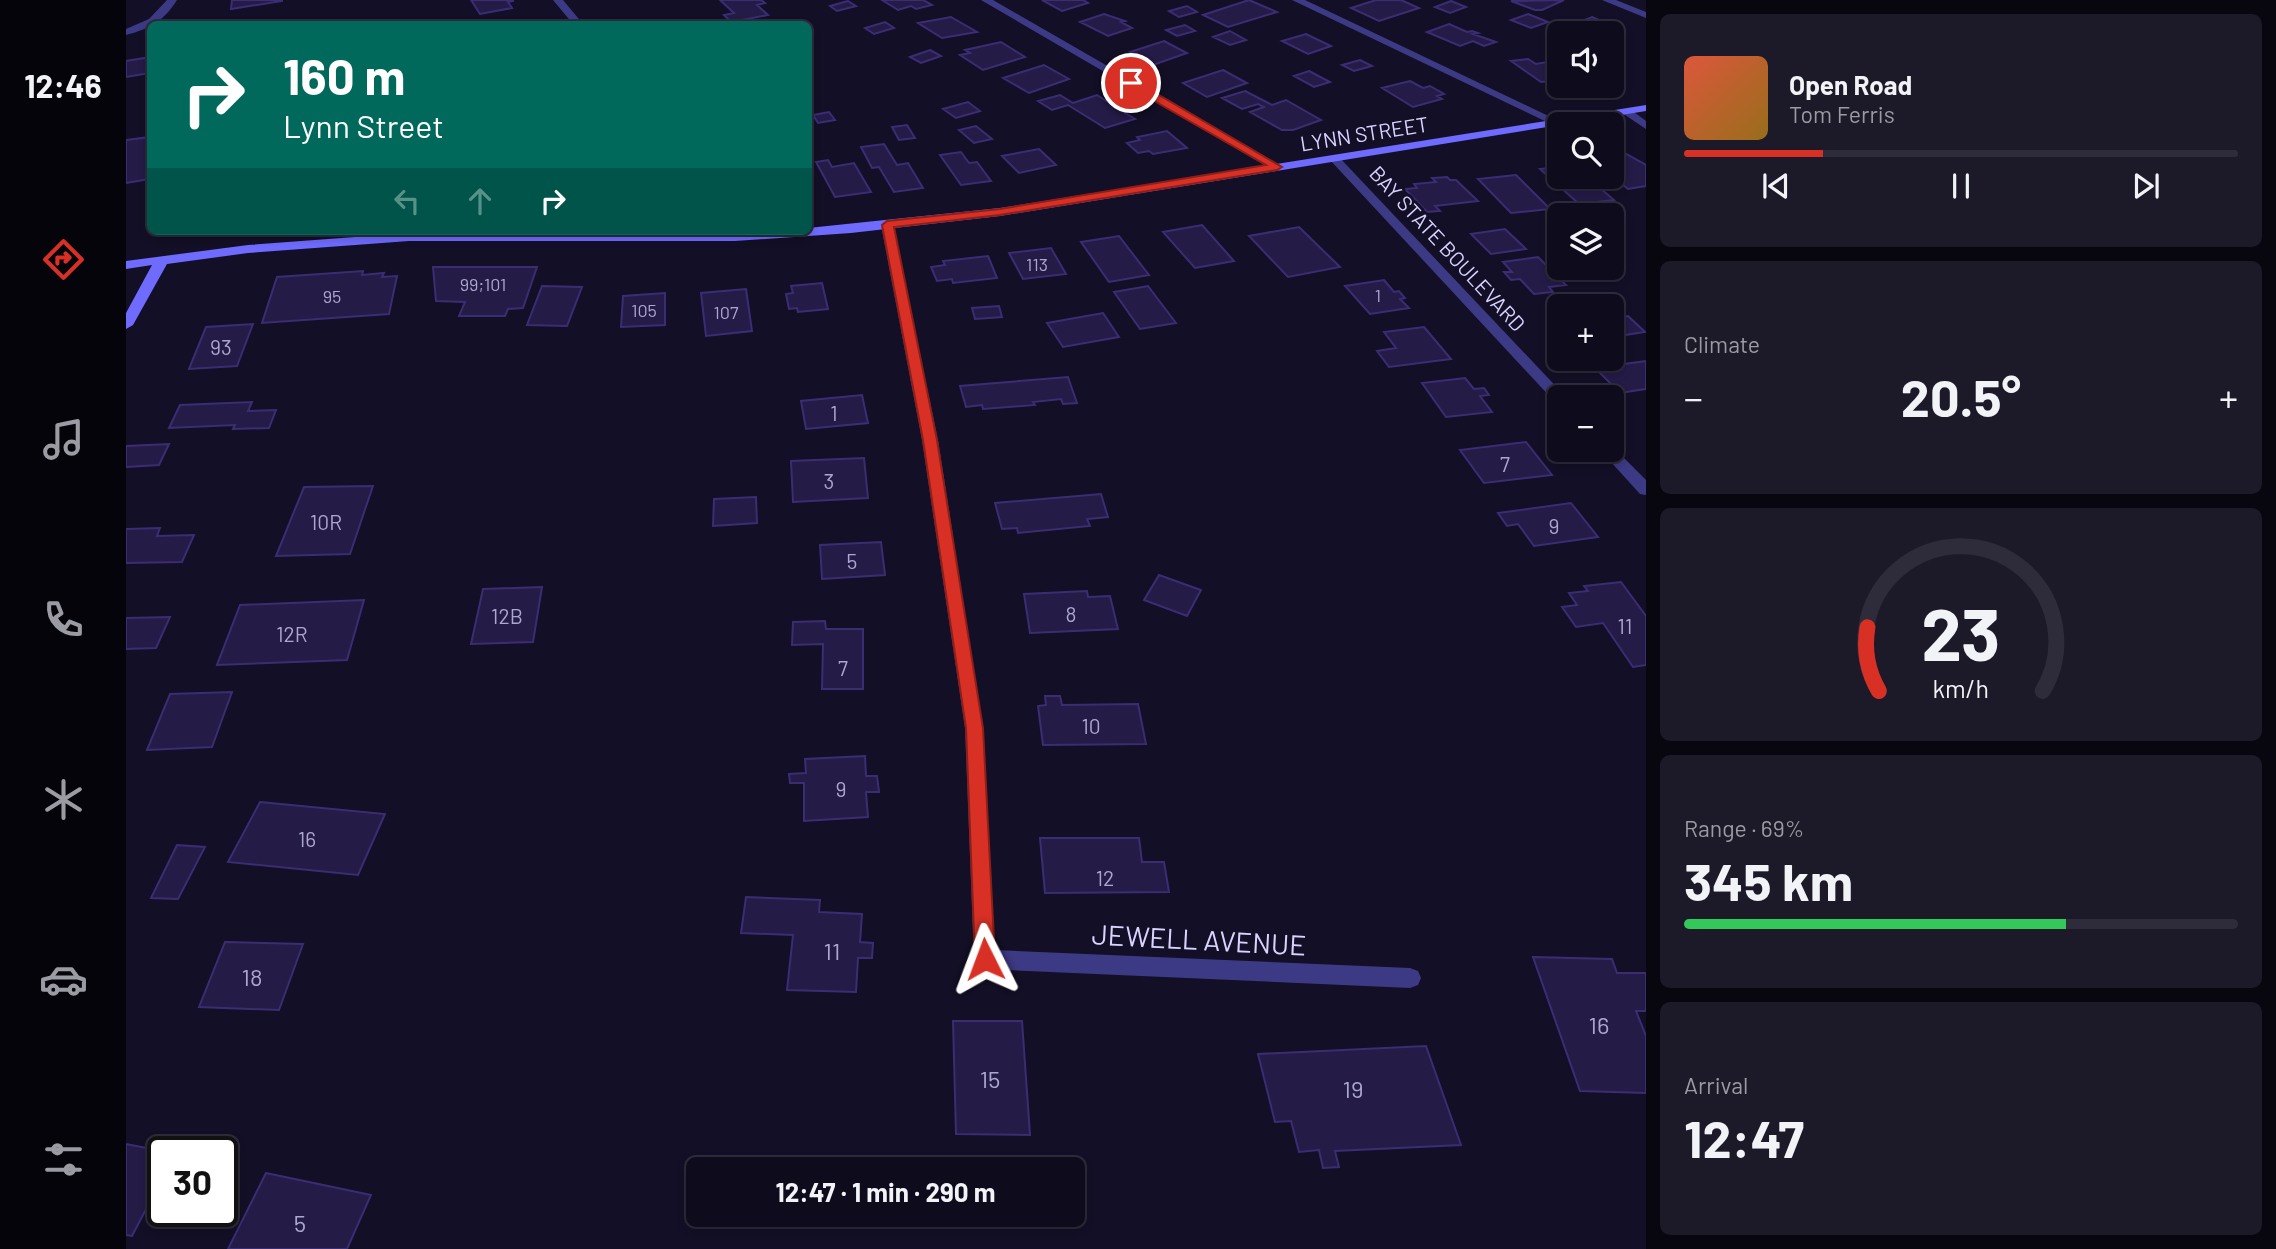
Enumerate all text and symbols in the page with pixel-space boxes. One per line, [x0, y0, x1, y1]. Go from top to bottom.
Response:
map controls [1547, 21, 1624, 462]
button: sound [1547, 21, 1624, 98]
text: 160 m [283, 46, 405, 105]
icon: right [168, 49, 259, 140]
pin [1101, 53, 1161, 113]
icon: arrive [1112, 64, 1150, 102]
text: 12:46 [24, 66, 102, 104]
text: Open Road [1789, 69, 1912, 100]
text: Tom Ferris [1789, 100, 1895, 128]
text: Lynn Street [283, 106, 444, 144]
street label: LYNN STREET [1298, 111, 1430, 155]
button: search [1547, 112, 1624, 189]
street label: BAY STATE BOULEVARD [1365, 160, 1531, 336]
icon: previous [1757, 167, 1795, 205]
icon: pause [1942, 167, 1980, 205]
icon: next [2127, 167, 2165, 205]
icon: left [388, 182, 426, 220]
icon: ahead [461, 182, 499, 220]
icon: right [534, 182, 572, 220]
button: layers [1547, 203, 1624, 280]
icon: directions [39, 235, 88, 284]
house number: 113 [1026, 253, 1048, 275]
house number: 99;101 [460, 273, 506, 295]
house number: 1 [1375, 284, 1381, 306]
house number: 95 [323, 285, 341, 307]
button: + [1547, 294, 1624, 371]
house number: 105 [631, 299, 657, 321]
house number: 107 [714, 301, 739, 323]
text: Climate [1684, 330, 1760, 358]
house number: 93 [210, 334, 232, 359]
text: 20.5° [1901, 365, 2021, 427]
text: − [1684, 374, 1703, 420]
text: + [2219, 374, 2238, 420]
button: − [1547, 385, 1624, 462]
house number: 1 [830, 400, 838, 425]
icon: music [39, 415, 88, 464]
house number: 7 [1500, 451, 1510, 476]
house number: 3 [824, 468, 834, 493]
house number: 10R [310, 509, 342, 534]
house number: 9 [1549, 513, 1559, 538]
house number: 5 [847, 548, 857, 573]
text: 23 [1921, 588, 2001, 676]
icon: phone [39, 595, 88, 644]
house number: 8 [1066, 601, 1076, 626]
house number: 12B [491, 603, 523, 628]
house number: 11 [1618, 613, 1632, 638]
house number: 12R [276, 621, 308, 646]
house number: 7 [838, 655, 848, 680]
text: km/h [1933, 672, 1989, 702]
house number: 10 [1081, 713, 1101, 738]
icon: climate [39, 775, 88, 824]
house number: 9 [836, 776, 846, 801]
text: Range · 69% [1684, 814, 1804, 842]
house number: 16 [298, 826, 316, 851]
text: 345 km [1684, 849, 1853, 911]
house number: 12 [1096, 865, 1114, 890]
street label: JEWELL AVENUE [1091, 916, 1307, 962]
position arrow [948, 922, 1022, 996]
house number: 11 [824, 936, 840, 965]
icon: car [39, 955, 88, 1004]
house number: 18 [242, 962, 262, 991]
house number: 16 [1589, 1010, 1609, 1039]
house number: 15 [980, 1064, 1000, 1093]
text: Arrival [1684, 1071, 1748, 1099]
house number: 19 [1343, 1074, 1363, 1103]
text: 12:47 [1684, 1106, 1804, 1168]
icon: filters [39, 1135, 88, 1184]
speed limit sign: 30 [147, 1136, 238, 1227]
text: 12:47 · 1 min · 290 m [775, 1176, 996, 1207]
house number: 5 [294, 1208, 306, 1237]

